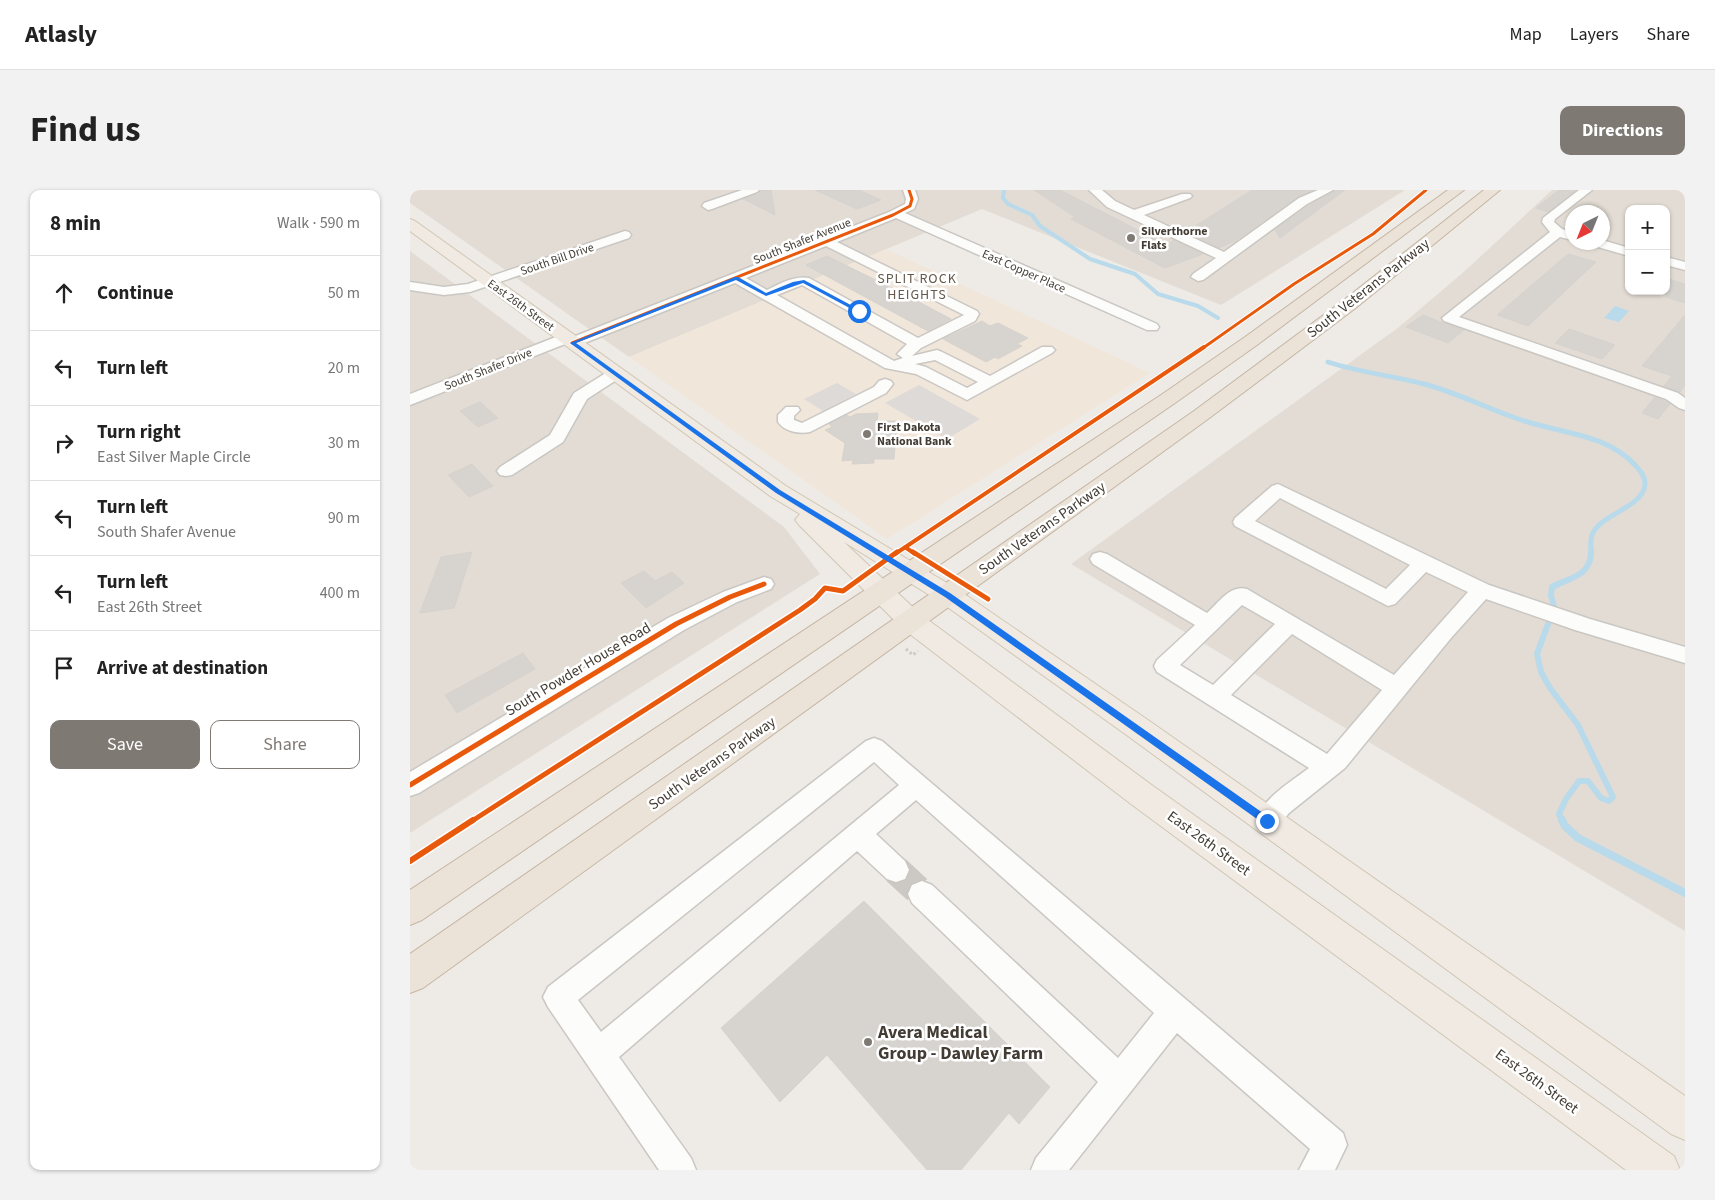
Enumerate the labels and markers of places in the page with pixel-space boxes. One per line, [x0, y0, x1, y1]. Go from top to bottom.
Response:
place label: Silverthorne Flats [1141, 223, 1208, 254]
marker: Silverthorne Flats [1125, 232, 1137, 244]
place label: First Dakota National Bank [877, 419, 952, 450]
marker: First Dakota National Bank [861, 428, 873, 440]
place label: Avera Medical Group - Dawley Farm [877, 1020, 1043, 1066]
marker: Avera Medical Group - Dawley Farm [862, 1036, 874, 1048]

